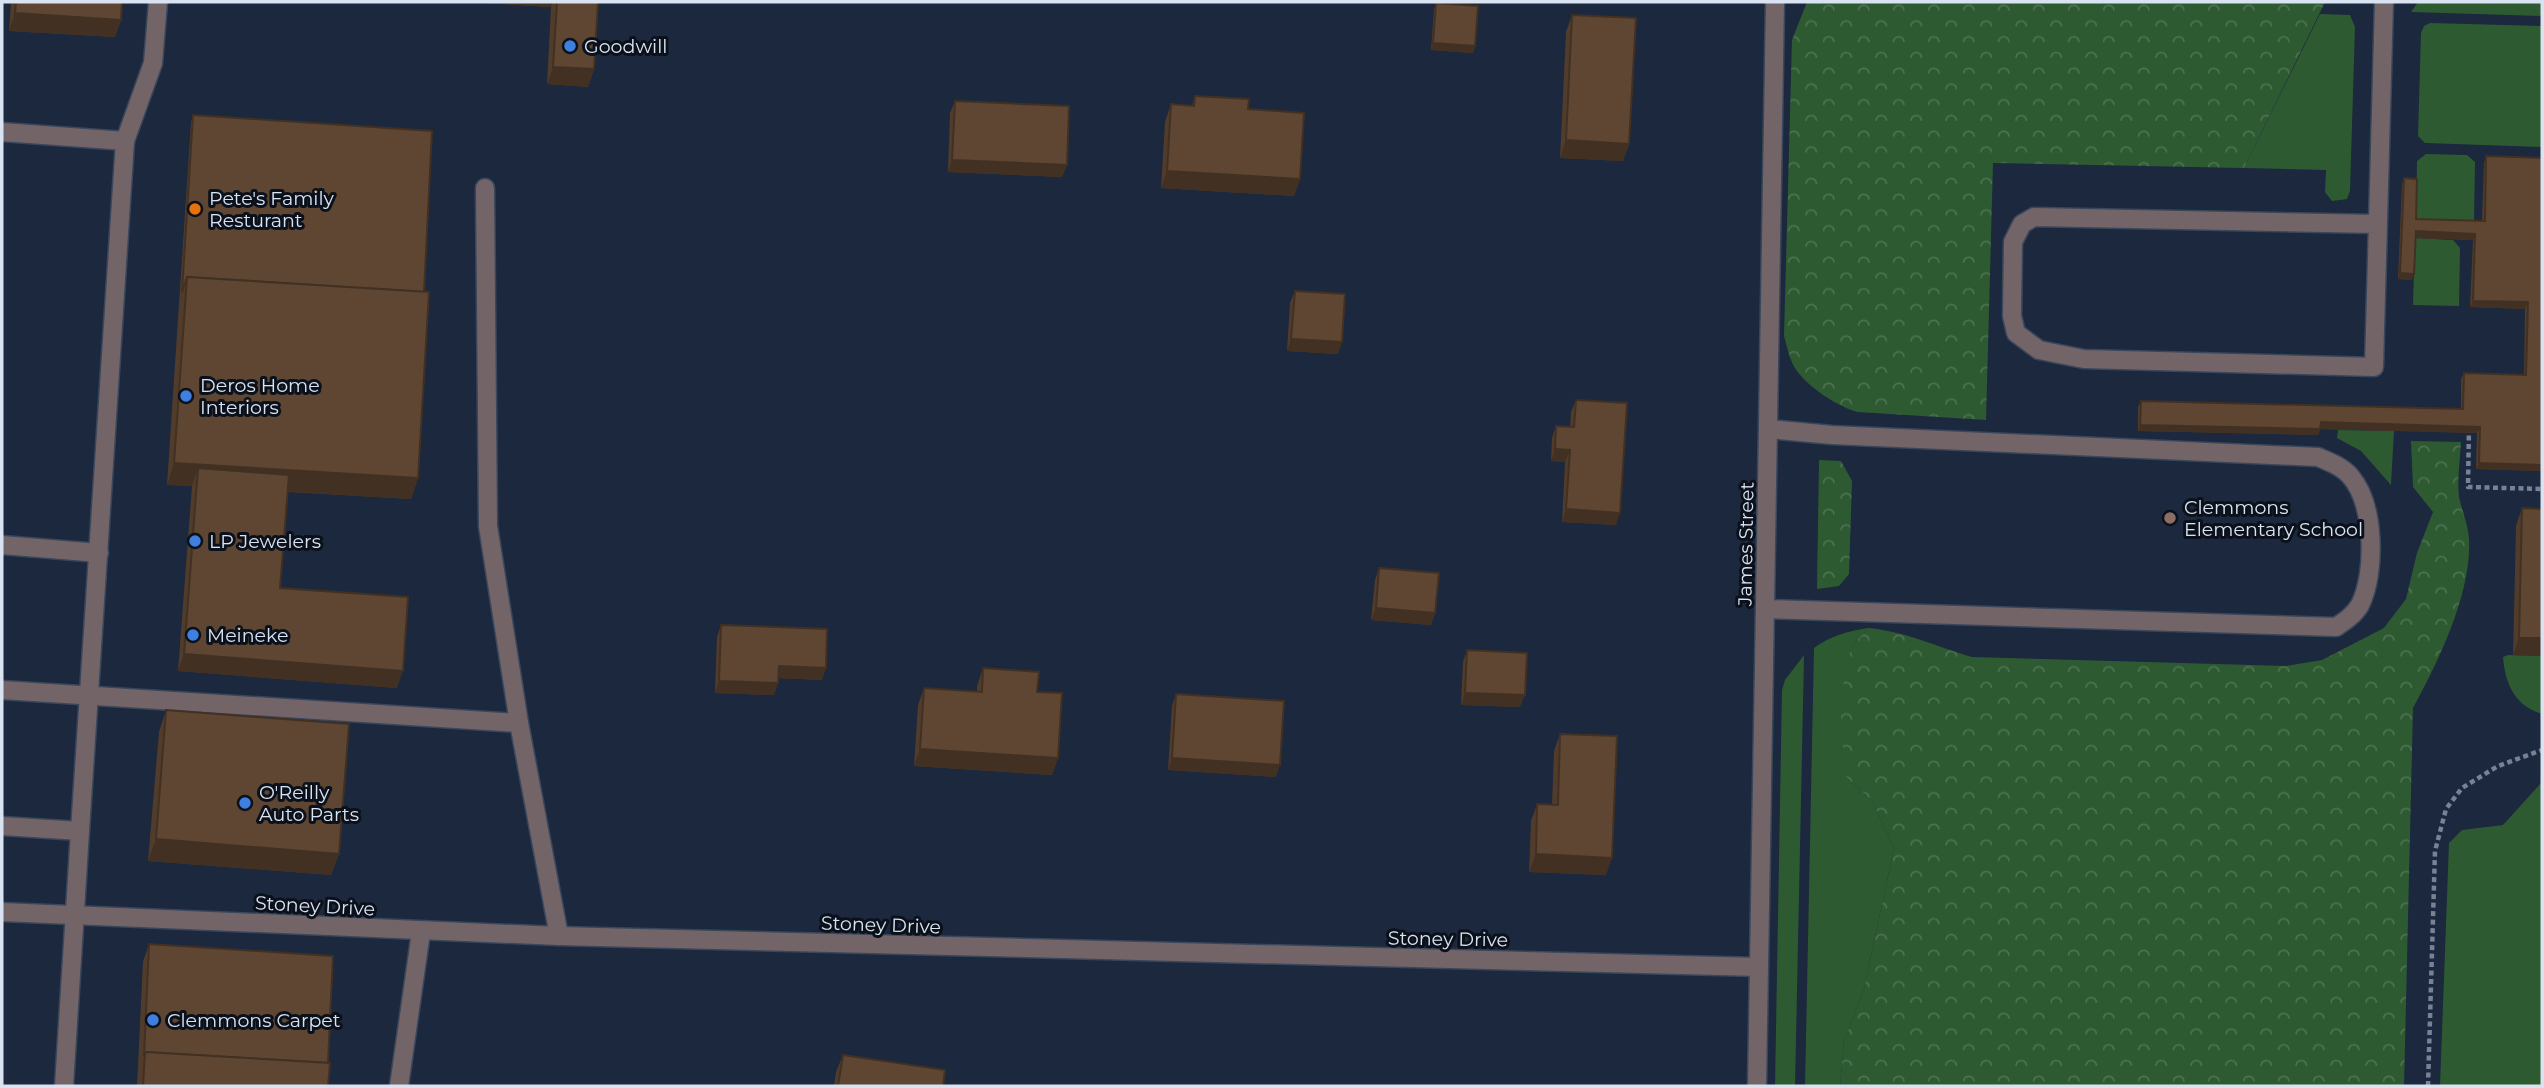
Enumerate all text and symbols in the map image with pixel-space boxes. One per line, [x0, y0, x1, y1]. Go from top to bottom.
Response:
place label: Goodwill [584, 35, 667, 58]
marker: Goodwill [562, 38, 578, 54]
place label: Pete's Family Resturant [209, 187, 334, 232]
marker: Pete's Family Resturant [187, 201, 203, 217]
place label: Deros Home Interiors [200, 374, 320, 419]
marker: Deros Home Interiors [178, 388, 194, 404]
street label: James Street [1733, 481, 1759, 607]
place label: Clemmons Elementary School [2184, 496, 2363, 541]
marker: Clemmons Elementary School [2162, 510, 2178, 526]
place label: LP Jewelers [209, 530, 321, 553]
marker: LP Jewelers [187, 533, 203, 549]
place label: Meineke [207, 624, 289, 647]
marker: Meineke [185, 627, 201, 643]
place label: O'Reilly Auto Parts [259, 781, 359, 826]
marker: O'Reilly Auto Parts [237, 795, 253, 811]
street label: Stoney Drive [254, 891, 376, 921]
street label: Stoney Drive [821, 911, 941, 939]
street label: Stoney Drive [1388, 926, 1508, 952]
place label: Clemmons Carpet [167, 1009, 341, 1032]
marker: Clemmons Carpet [145, 1012, 161, 1028]

